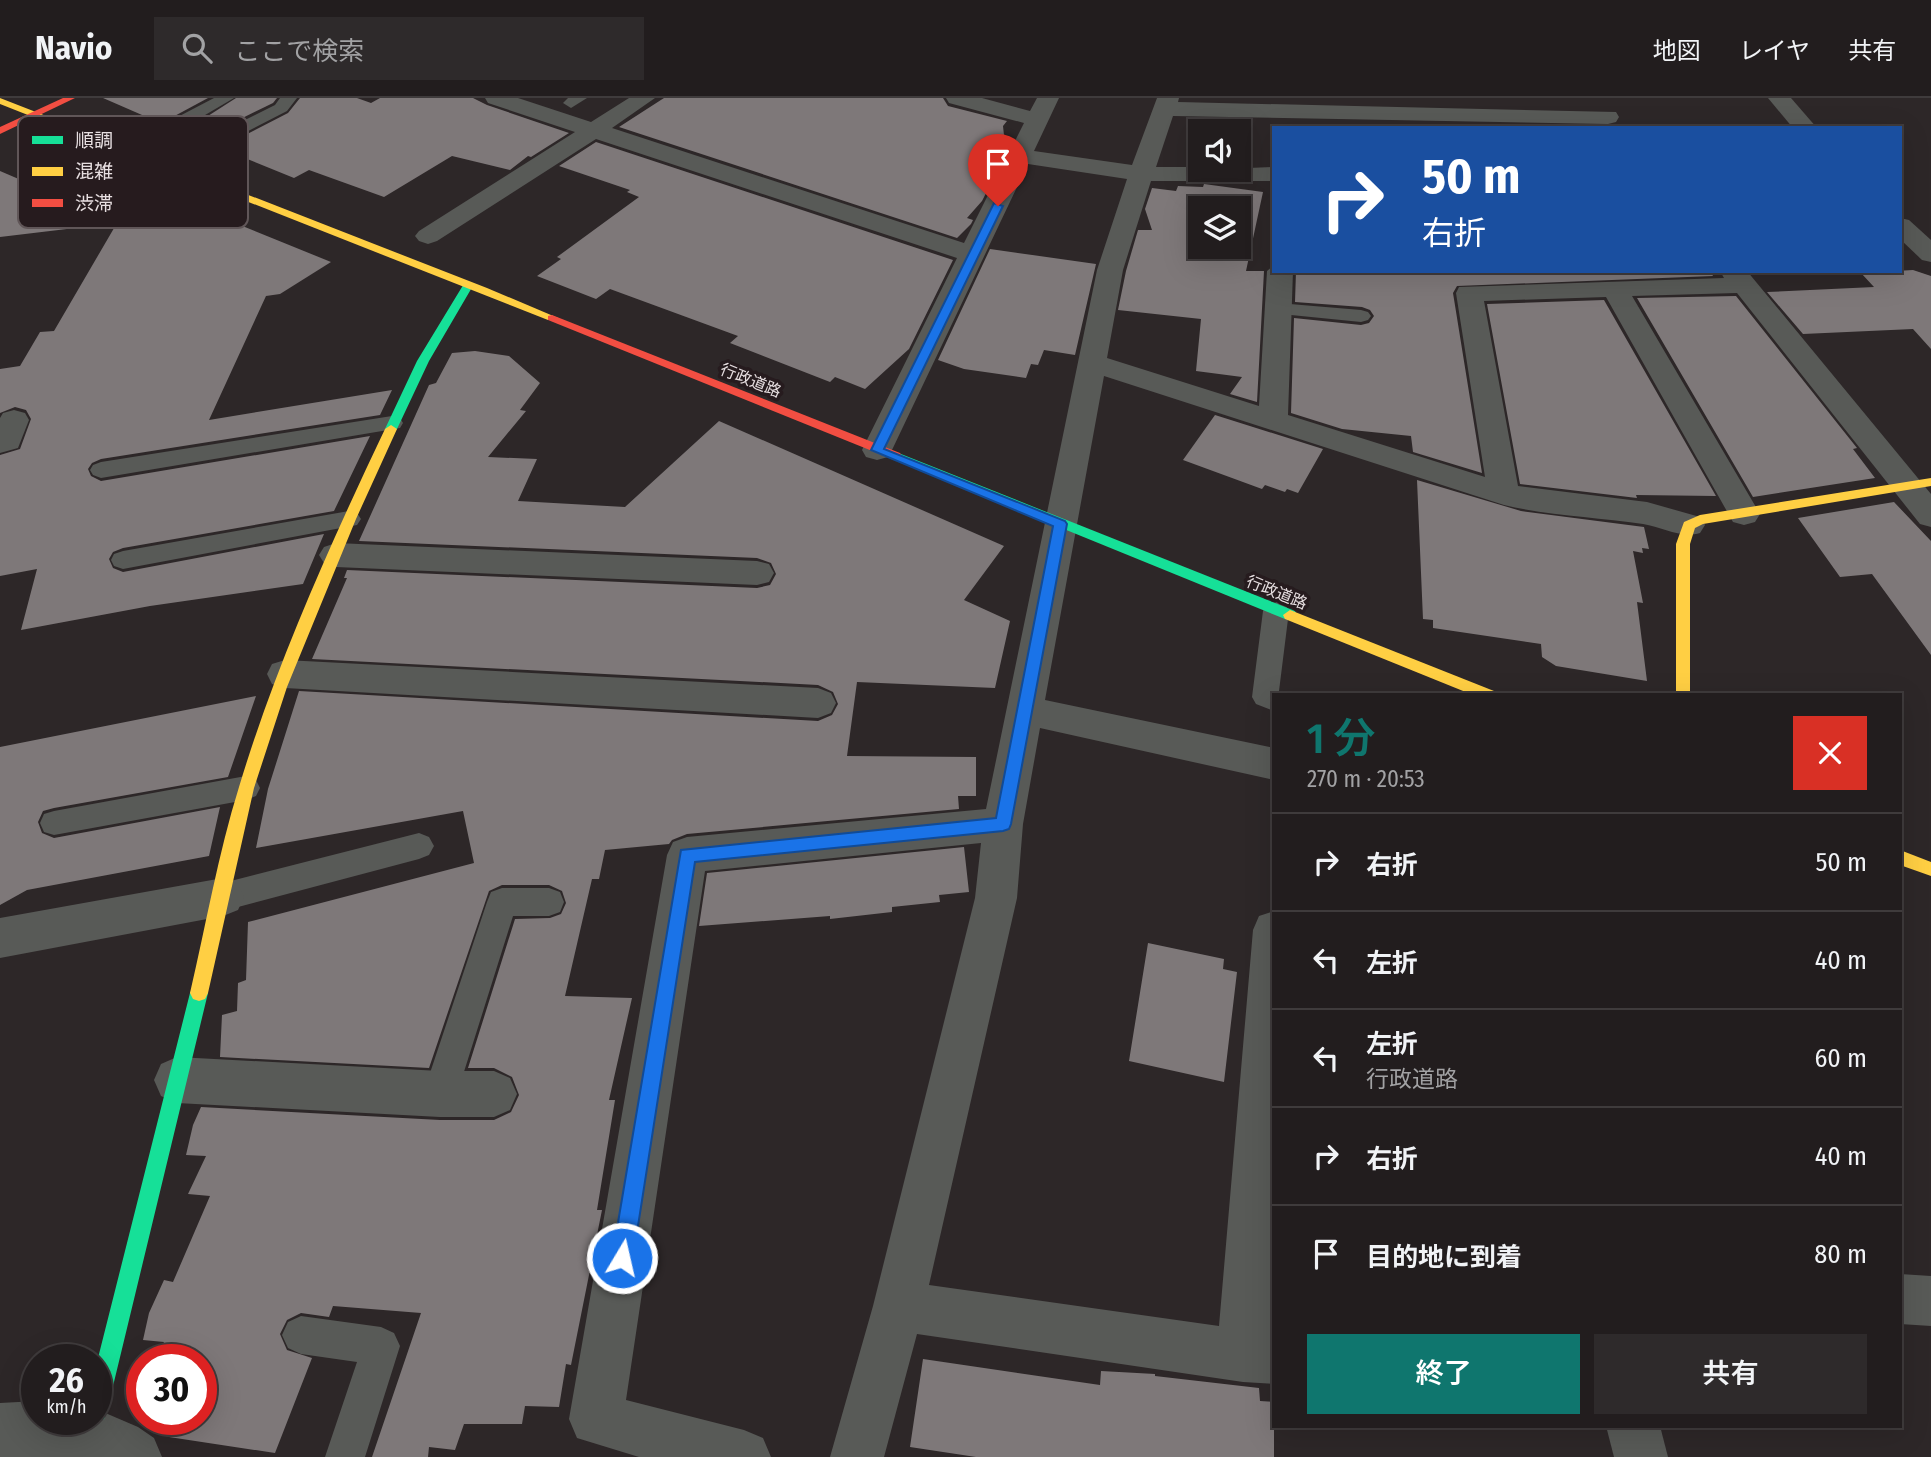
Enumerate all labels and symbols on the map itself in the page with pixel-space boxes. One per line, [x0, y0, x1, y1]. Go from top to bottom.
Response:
legend [18, 116, 248, 228]
text: 順調 [75, 129, 113, 152]
pin [968, 134, 1028, 206]
text: 混雑 [75, 160, 113, 183]
text: 渋滞 [75, 192, 113, 215]
street label: 行政道路 [718, 360, 784, 401]
street label: 行政道路 [1244, 572, 1310, 613]
position arrow [585, 1221, 659, 1295]
speed limit sign: 30 [126, 1344, 217, 1435]

